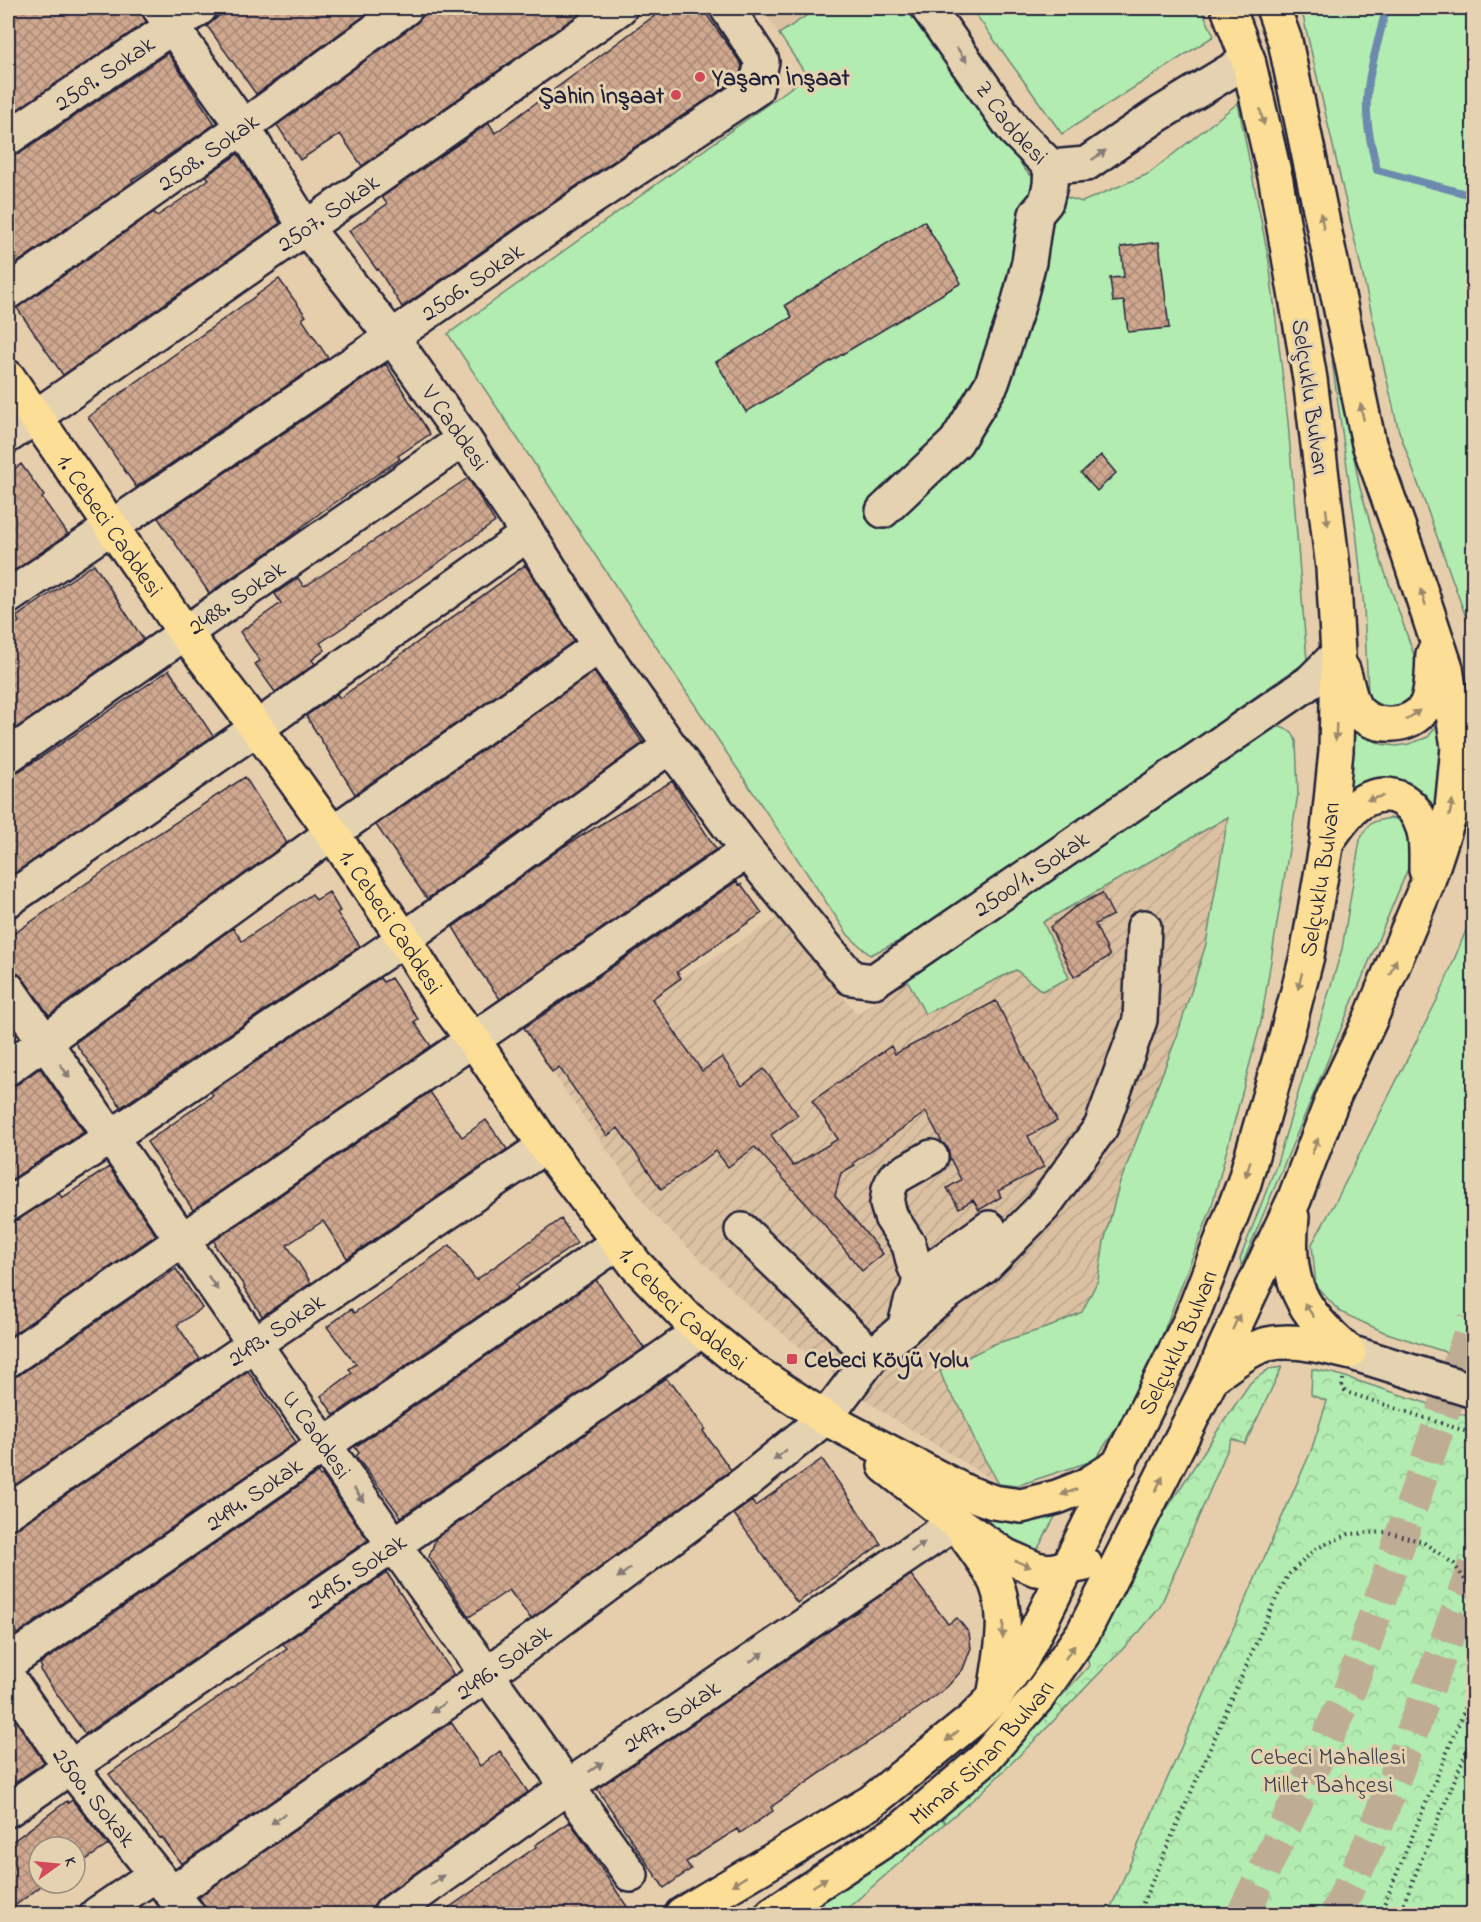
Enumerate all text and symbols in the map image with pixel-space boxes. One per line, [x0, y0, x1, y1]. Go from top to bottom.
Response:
street label: 2509. Sokak [48, 28, 163, 122]
one-way arrow [956, 47, 968, 63]
place label: Yaşam İnşaat [711, 62, 850, 97]
marker: Yaşam İnşaat [693, 70, 707, 84]
street label: Z Caddesi [965, 75, 1055, 174]
place label: Şahin İnşaat [538, 80, 665, 115]
marker: Şahin İnşaat [669, 88, 683, 102]
street label: 2508. Sokak [151, 106, 268, 202]
one-way arrow [1257, 108, 1267, 126]
one-way arrow [1091, 149, 1107, 161]
street label: 2507. Sokak [271, 166, 388, 263]
one-way arrow [1317, 212, 1327, 231]
street label: 2506. Sokak [415, 235, 532, 332]
street label: Selçuklu Bulvarı [1280, 317, 1337, 477]
street label: V Caddesi [411, 378, 496, 479]
one-way arrow [1357, 402, 1366, 421]
street label: 1. Cebeci Caddesi [46, 448, 170, 605]
one-way arrow [1322, 507, 1331, 526]
street label: 2488. Sokak [182, 553, 294, 646]
one-way arrow [1418, 588, 1427, 606]
one-way arrow [1404, 709, 1420, 721]
one-way arrow [1332, 723, 1341, 742]
one-way arrow [1366, 794, 1384, 803]
one-way arrow [1447, 798, 1456, 817]
street label: Selçuklu Bulvarı [1292, 800, 1351, 960]
street label: 2500/1. Sokak [967, 823, 1098, 928]
street label: 1. Cebeci Caddesi [328, 843, 450, 1002]
one-way arrow [1388, 958, 1398, 976]
one-way arrow [1295, 972, 1305, 991]
one-way arrow [59, 1063, 71, 1079]
one-way arrow [1310, 1136, 1320, 1154]
one-way arrow [1243, 1160, 1252, 1178]
street label: 1. Cebeci Caddesi [608, 1240, 754, 1380]
street label: Selçuklu Bulvarı [1131, 1265, 1228, 1422]
one-way arrow [207, 1274, 218, 1291]
street label: 2493. Sokak [221, 1286, 333, 1377]
one-way arrow [1304, 1302, 1315, 1318]
one-way arrow [1232, 1314, 1241, 1331]
place label: Cebeci Köyü Yolu [804, 1344, 970, 1380]
marker: Cebeci Köyü Yolu [785, 1352, 799, 1366]
street label: U Caddesi [272, 1384, 358, 1487]
one-way arrow [772, 1449, 788, 1462]
street label: 2494. Sokak [199, 1450, 311, 1542]
one-way arrow [1154, 1475, 1164, 1492]
one-way arrow [353, 1486, 365, 1502]
one-way arrow [1060, 1488, 1078, 1497]
street label: 2495. Sokak [300, 1526, 415, 1620]
one-way arrow [910, 1542, 927, 1553]
one-way arrow [1014, 1559, 1032, 1569]
one-way arrow [617, 1566, 632, 1578]
street label: 2496. Sokak [449, 1616, 561, 1711]
one-way arrow [998, 1621, 1008, 1640]
one-way arrow [1063, 1645, 1075, 1660]
one-way arrow [749, 1652, 766, 1663]
street label: 2497. Sokak [617, 1672, 729, 1764]
street label: Mimar Sinan Bulvarı [903, 1674, 1065, 1835]
one-way arrow [430, 1702, 446, 1714]
one-way arrow [944, 1730, 960, 1743]
park label: Cebeci Mahallesi Millet Bahçesi [1250, 1741, 1406, 1804]
street label: 2500. Sokak [42, 1742, 143, 1856]
one-way arrow [588, 1762, 605, 1773]
one-way arrow [270, 1813, 286, 1825]
north arrow [27, 1835, 87, 1895]
text: K [57, 1855, 82, 1870]
one-way arrow [430, 1875, 445, 1887]
one-way arrow [731, 1875, 747, 1886]
one-way arrow [812, 1877, 829, 1888]

